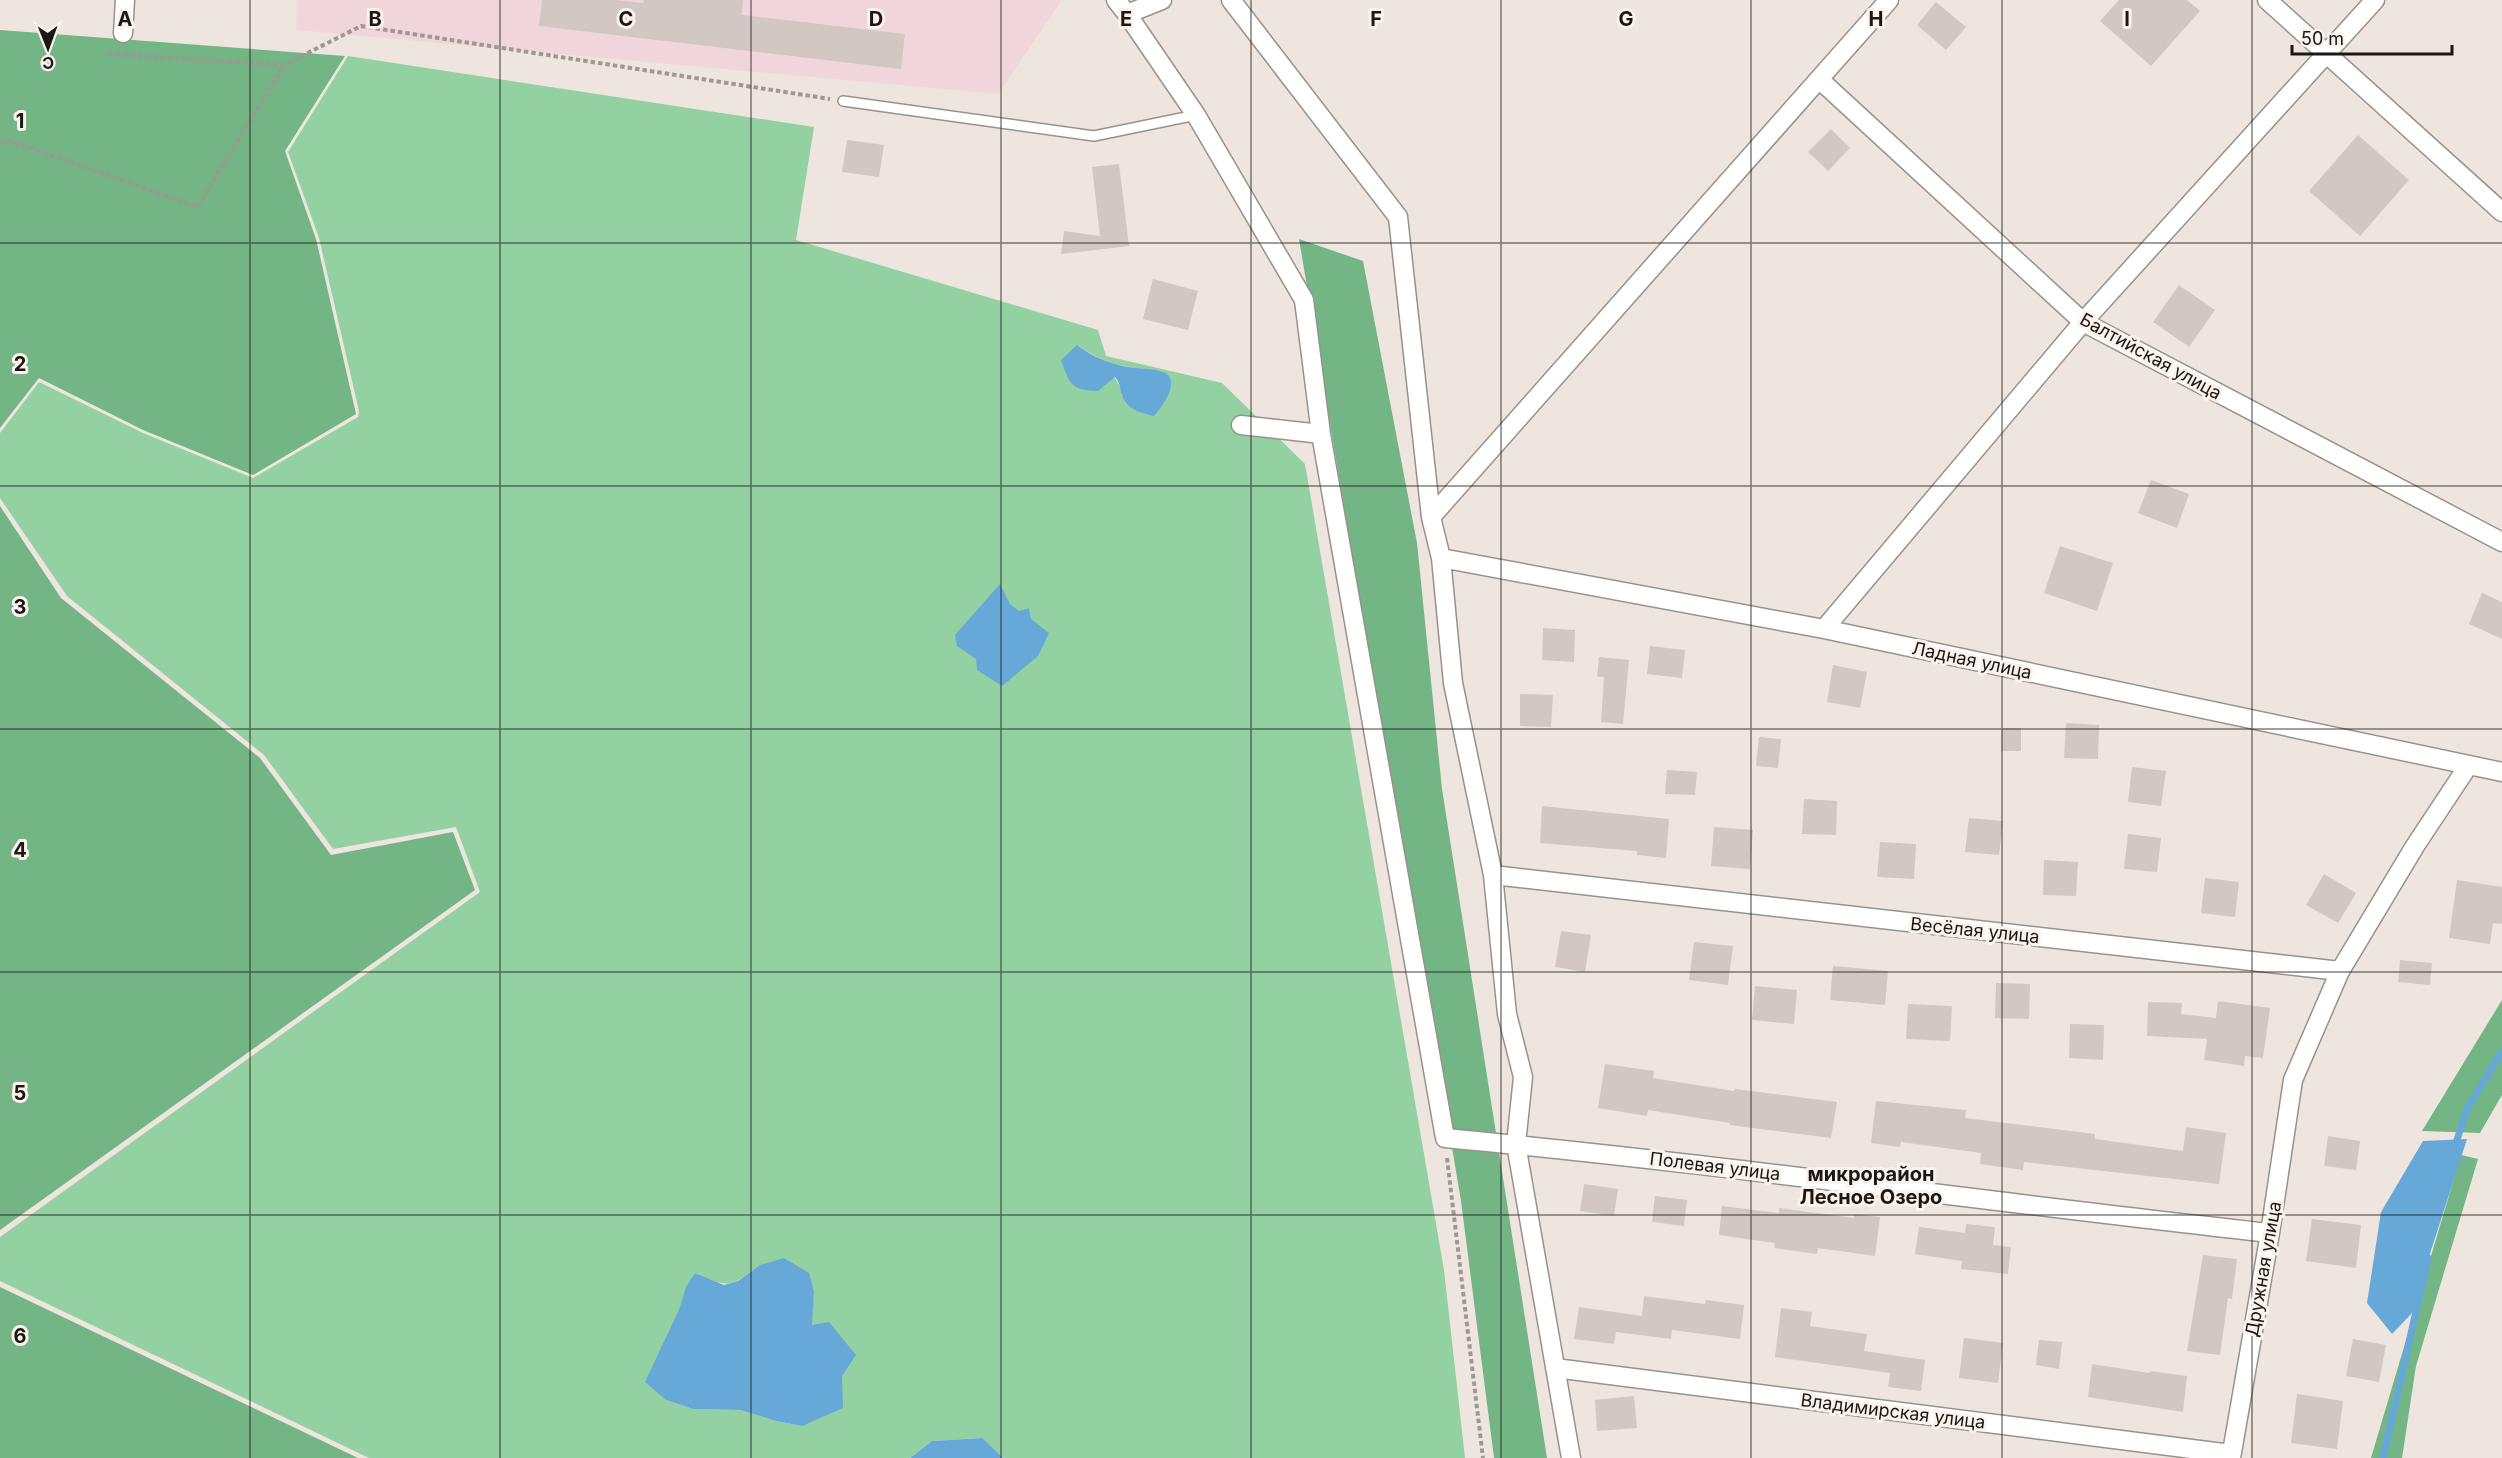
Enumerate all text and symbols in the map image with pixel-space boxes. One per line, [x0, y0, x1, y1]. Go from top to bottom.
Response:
text: A [118, 7, 133, 31]
text: B [368, 7, 382, 31]
text: C [619, 7, 633, 31]
text: D [869, 7, 883, 31]
text: E [1120, 7, 1132, 31]
text: F [1370, 7, 1382, 31]
text: G [1618, 7, 1634, 31]
text: H [1869, 7, 1883, 31]
text: I [2124, 7, 2130, 31]
north arrow [18, 18, 78, 78]
scale bar [2292, 18, 2452, 56]
text: 50 m [2301, 28, 2344, 49]
text: С [42, 53, 54, 73]
text: 1 [16, 109, 24, 133]
street label: Балтийская улица [2077, 308, 2225, 404]
text: 2 [14, 352, 26, 376]
text: 3 [14, 595, 26, 619]
street label: Ладная улица [1910, 637, 2034, 683]
text: 4 [13, 838, 27, 862]
street label: Весёлая улица [1909, 913, 2041, 947]
text: 5 [14, 1081, 26, 1105]
street label: Полевая улица [1648, 1148, 1782, 1184]
district label: микрорайон Лесное Озеро [1800, 1162, 1942, 1209]
street label: Дружная улица [2241, 1200, 2285, 1338]
text: 6 [14, 1324, 27, 1348]
street label: Владимирская улица [1799, 1389, 1987, 1433]

